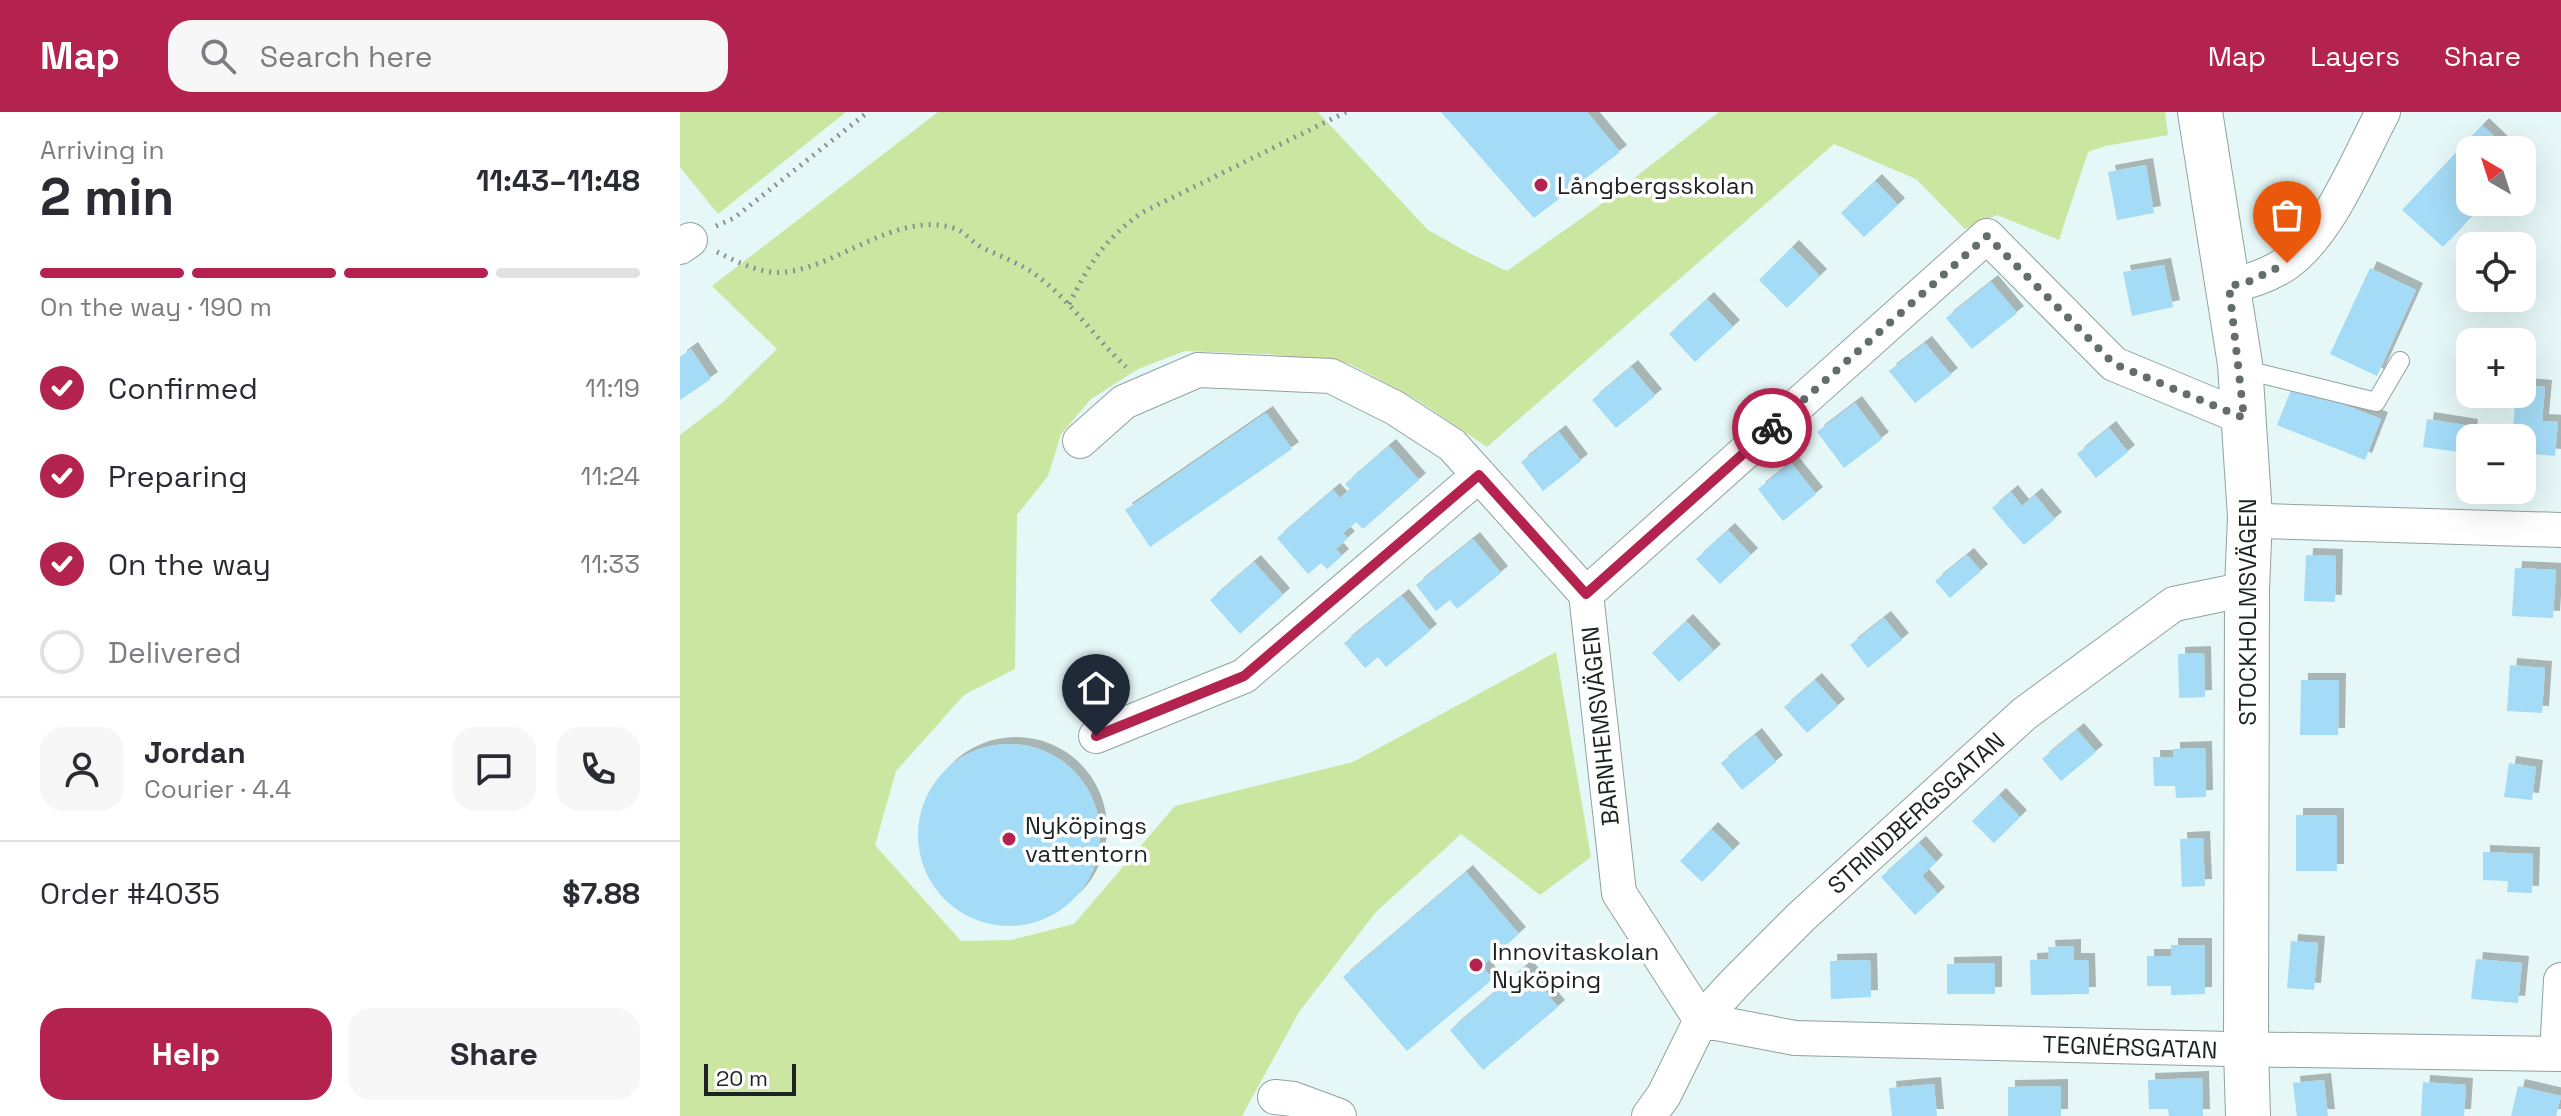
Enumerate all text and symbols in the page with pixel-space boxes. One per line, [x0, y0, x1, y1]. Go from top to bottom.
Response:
search box [168, 20, 728, 92]
text: Map [40, 32, 120, 80]
icon: search [196, 34, 240, 78]
text: Search here [260, 37, 433, 76]
text: Map [2208, 38, 2266, 74]
text: Layers [2310, 38, 2400, 74]
text: Share [2444, 38, 2521, 74]
text: Arriving in [40, 133, 164, 167]
north arrow [2456, 136, 2536, 216]
map controls [2456, 136, 2536, 504]
text: 11:43–11:48 [476, 161, 640, 200]
text: 2 min [40, 164, 174, 230]
place label: Långbergsskolan [1557, 170, 1755, 201]
marker: Långbergsskolan [1532, 176, 1550, 194]
pin [2253, 181, 2321, 263]
icon: bag [2265, 193, 2309, 237]
button: locate [2456, 232, 2536, 312]
text: On the way · 190 m [40, 290, 272, 324]
button: + [2456, 328, 2536, 408]
icon: check [40, 366, 84, 410]
text: Confirmed [108, 369, 258, 408]
text: 11:19 [585, 371, 640, 405]
courier [1732, 388, 1812, 468]
icon: bike [1750, 406, 1794, 450]
button: − [2456, 424, 2536, 504]
icon: check [40, 454, 84, 498]
text: Preparing [108, 457, 247, 496]
text: 11:24 [581, 459, 640, 493]
street label: STOCKHOLMSVÄGEN [2232, 498, 2263, 726]
icon: check [40, 542, 84, 586]
text: On the way [108, 545, 271, 584]
text: 11:33 [580, 547, 640, 581]
street label: BARNHEMSVÄGEN [1574, 625, 1626, 827]
text: Delivered [108, 633, 242, 672]
pin [1062, 654, 1130, 736]
icon: home [1074, 666, 1118, 710]
street label: STRINDBERGSGATAN [1821, 725, 2011, 901]
button: person [40, 727, 124, 811]
button: chat [452, 727, 536, 811]
button: phone [556, 727, 640, 811]
text: Jordan [144, 733, 246, 772]
text: Courier · 4.4 [144, 772, 291, 806]
place label: Nyköpings vattentorn [1025, 810, 1148, 869]
marker: Nyköpings vattentorn [1000, 830, 1018, 848]
text: Order #4035 [40, 874, 220, 913]
text: $7.88 [562, 874, 640, 913]
place label: Innovitaskolan Nyköping [1492, 936, 1659, 995]
marker: Innovitaskolan Nyköping [1467, 956, 1485, 974]
button: Help [40, 1008, 332, 1100]
button: Share [348, 1008, 640, 1100]
street label: TEGNÉRSGATAN [2042, 1028, 2218, 1066]
scale bar [704, 1060, 796, 1096]
text: 20 m [716, 1064, 768, 1092]

